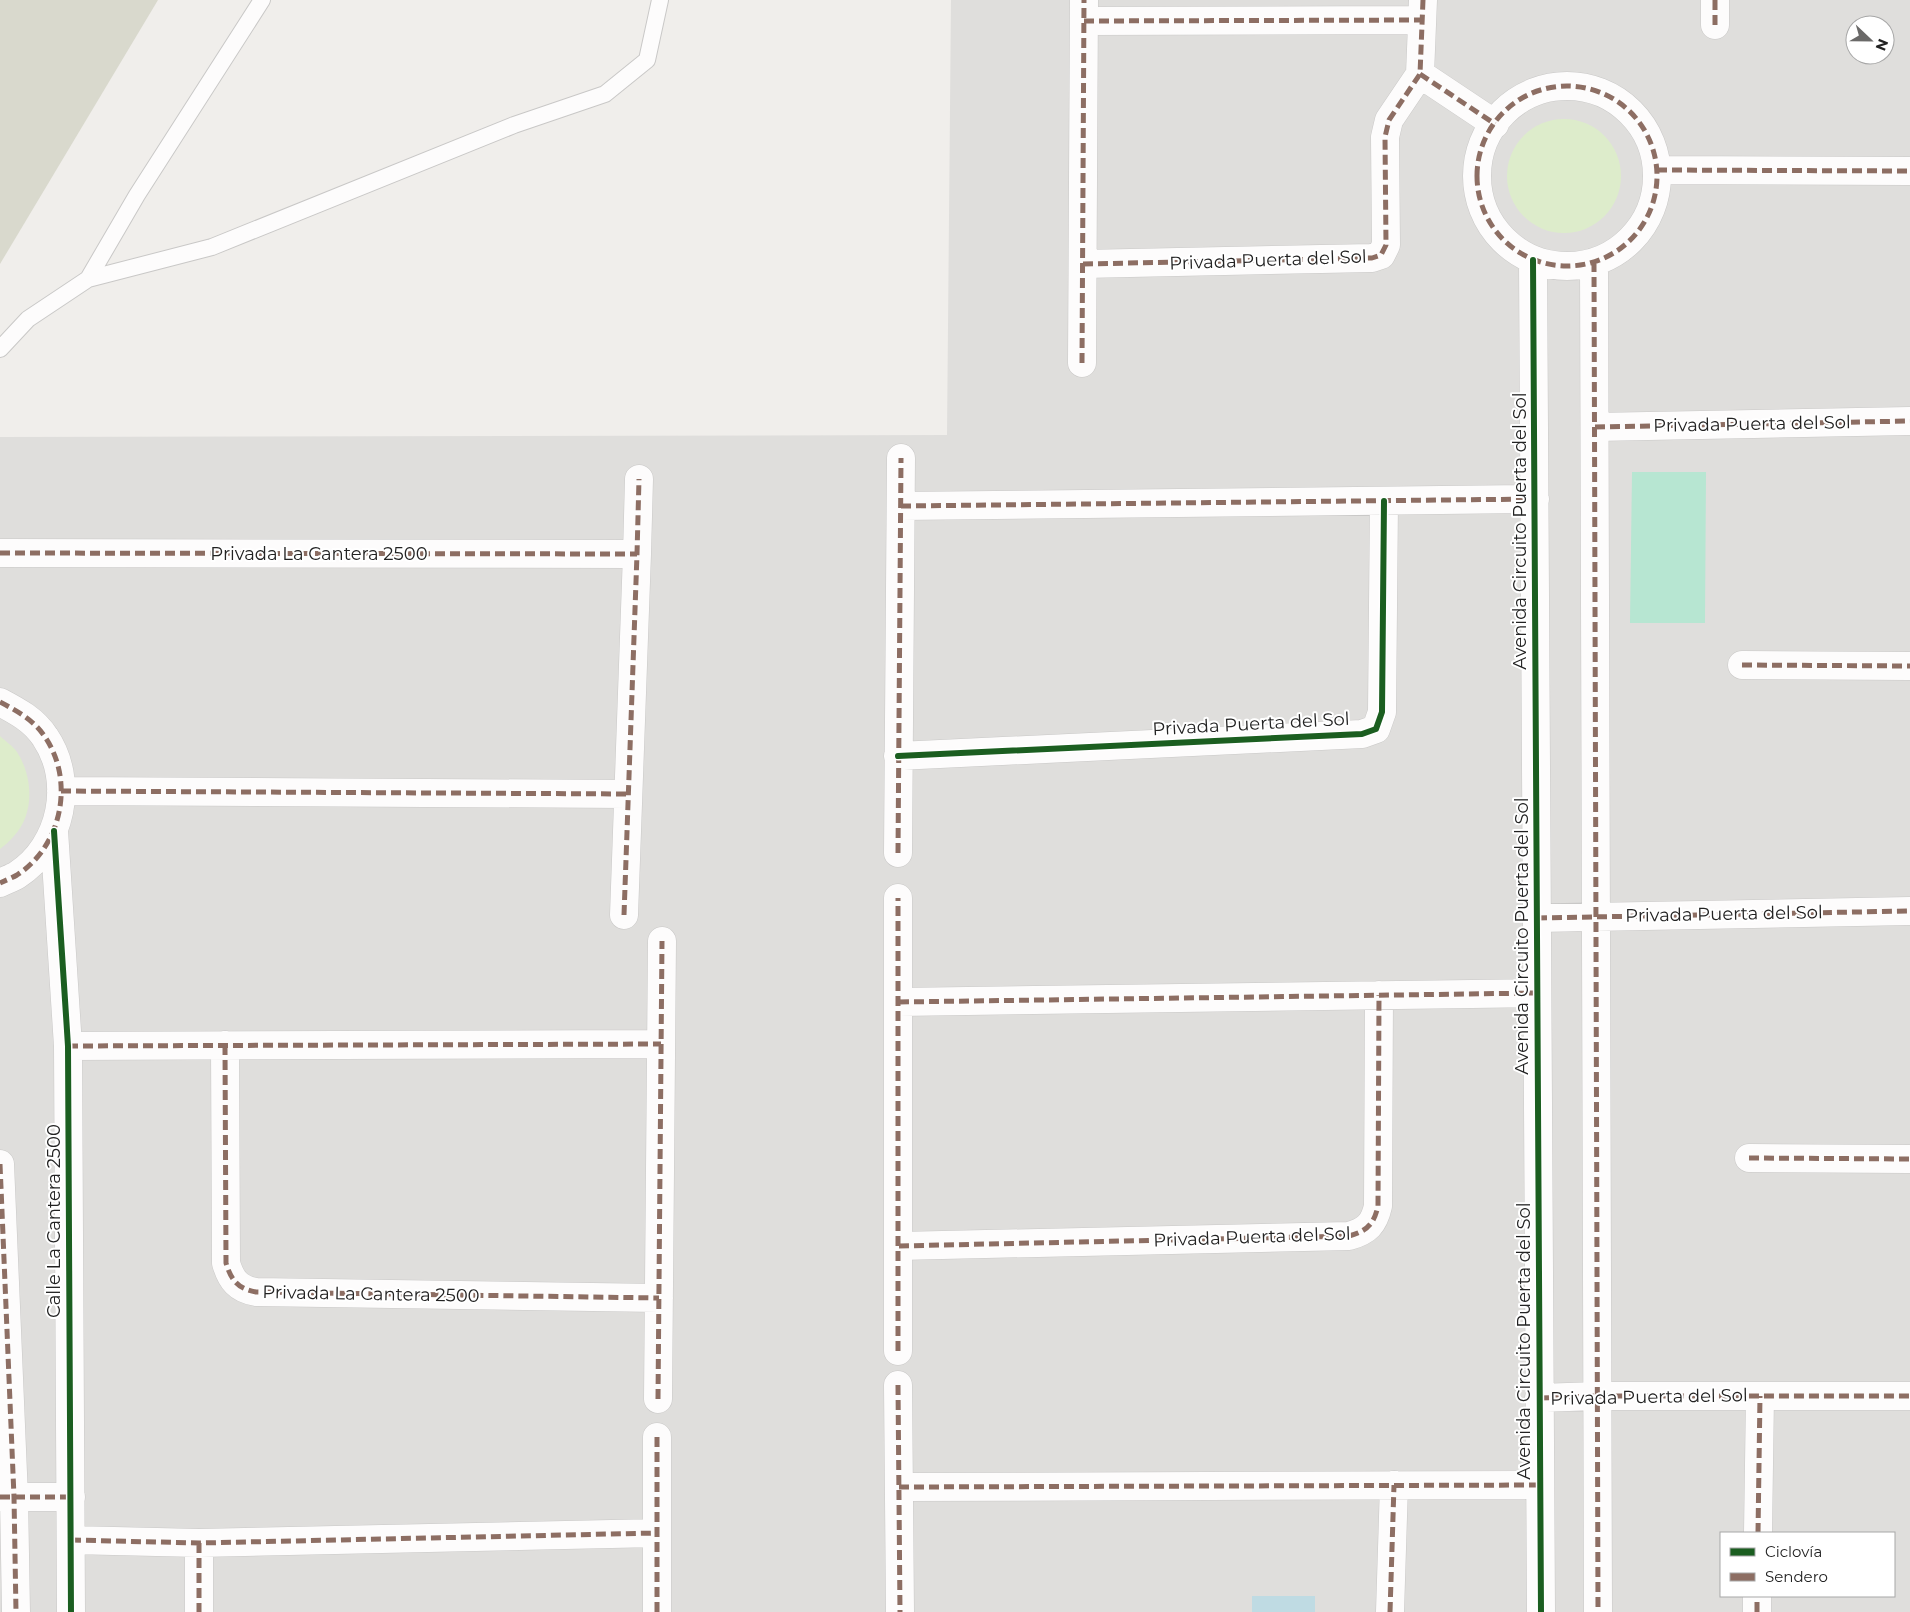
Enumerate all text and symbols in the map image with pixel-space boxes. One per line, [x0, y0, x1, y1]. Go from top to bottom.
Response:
north arrow [1845, 15, 1895, 65]
text: N [1872, 36, 1893, 53]
street label: Privada Puerta del Sol [1169, 246, 1367, 274]
street label: Avenida Circuito Puerta del Sol [1509, 392, 1531, 670]
street label: Privada Puerta del Sol [1653, 411, 1851, 437]
street label: Privada La Cantera 2500 [210, 543, 428, 565]
street label: Privada Puerta del Sol [1152, 708, 1350, 740]
street label: Avenida Circuito Puerta del Sol [1511, 797, 1533, 1075]
street label: Privada Puerta del Sol [1625, 901, 1823, 927]
street label: Calle La Cantera 2500 [43, 1124, 65, 1318]
street label: Avenida Circuito Puerta del Sol [1513, 1202, 1535, 1480]
street label: Privada Puerta del Sol [1153, 1223, 1351, 1251]
street label: Privada La Cantera 2500 [262, 1281, 480, 1307]
street label: Privada Puerta del Sol [1550, 1384, 1748, 1410]
legend [1720, 1532, 1895, 1597]
text: Ciclovía [1765, 1542, 1822, 1561]
text: Sendero [1765, 1567, 1828, 1586]

